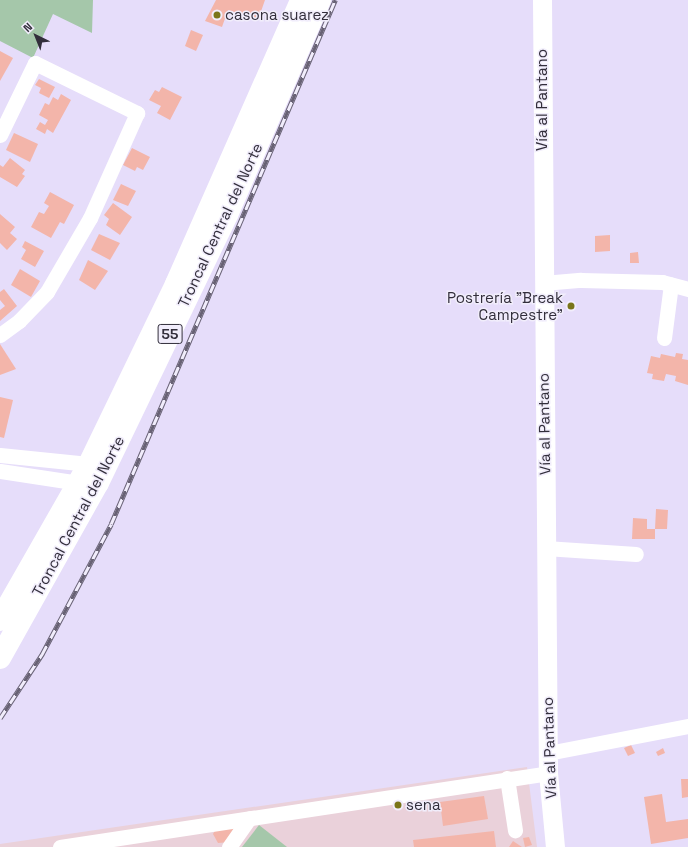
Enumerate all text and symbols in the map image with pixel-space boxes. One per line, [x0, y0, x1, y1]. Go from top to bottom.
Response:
place label: casona suarez [225, 6, 329, 24]
marker: casona suarez [212, 10, 222, 20]
north arrow [16, 16, 56, 56]
text: N [20, 20, 35, 35]
street label: Vía al Pantano [533, 49, 551, 151]
street label: Troncal Central del Norte [174, 140, 266, 310]
place label: Postrería "Break Campestre" [447, 288, 563, 323]
marker: Postrería "Break Campestre" [566, 301, 576, 311]
road number: 55 [157, 322, 183, 346]
street label: Vía al Pantano [534, 373, 554, 475]
street label: Troncal Central del Norte [28, 433, 128, 599]
street label: Vía al Pantano [538, 697, 560, 799]
place label: sena [406, 796, 441, 814]
marker: sena [393, 800, 403, 810]

